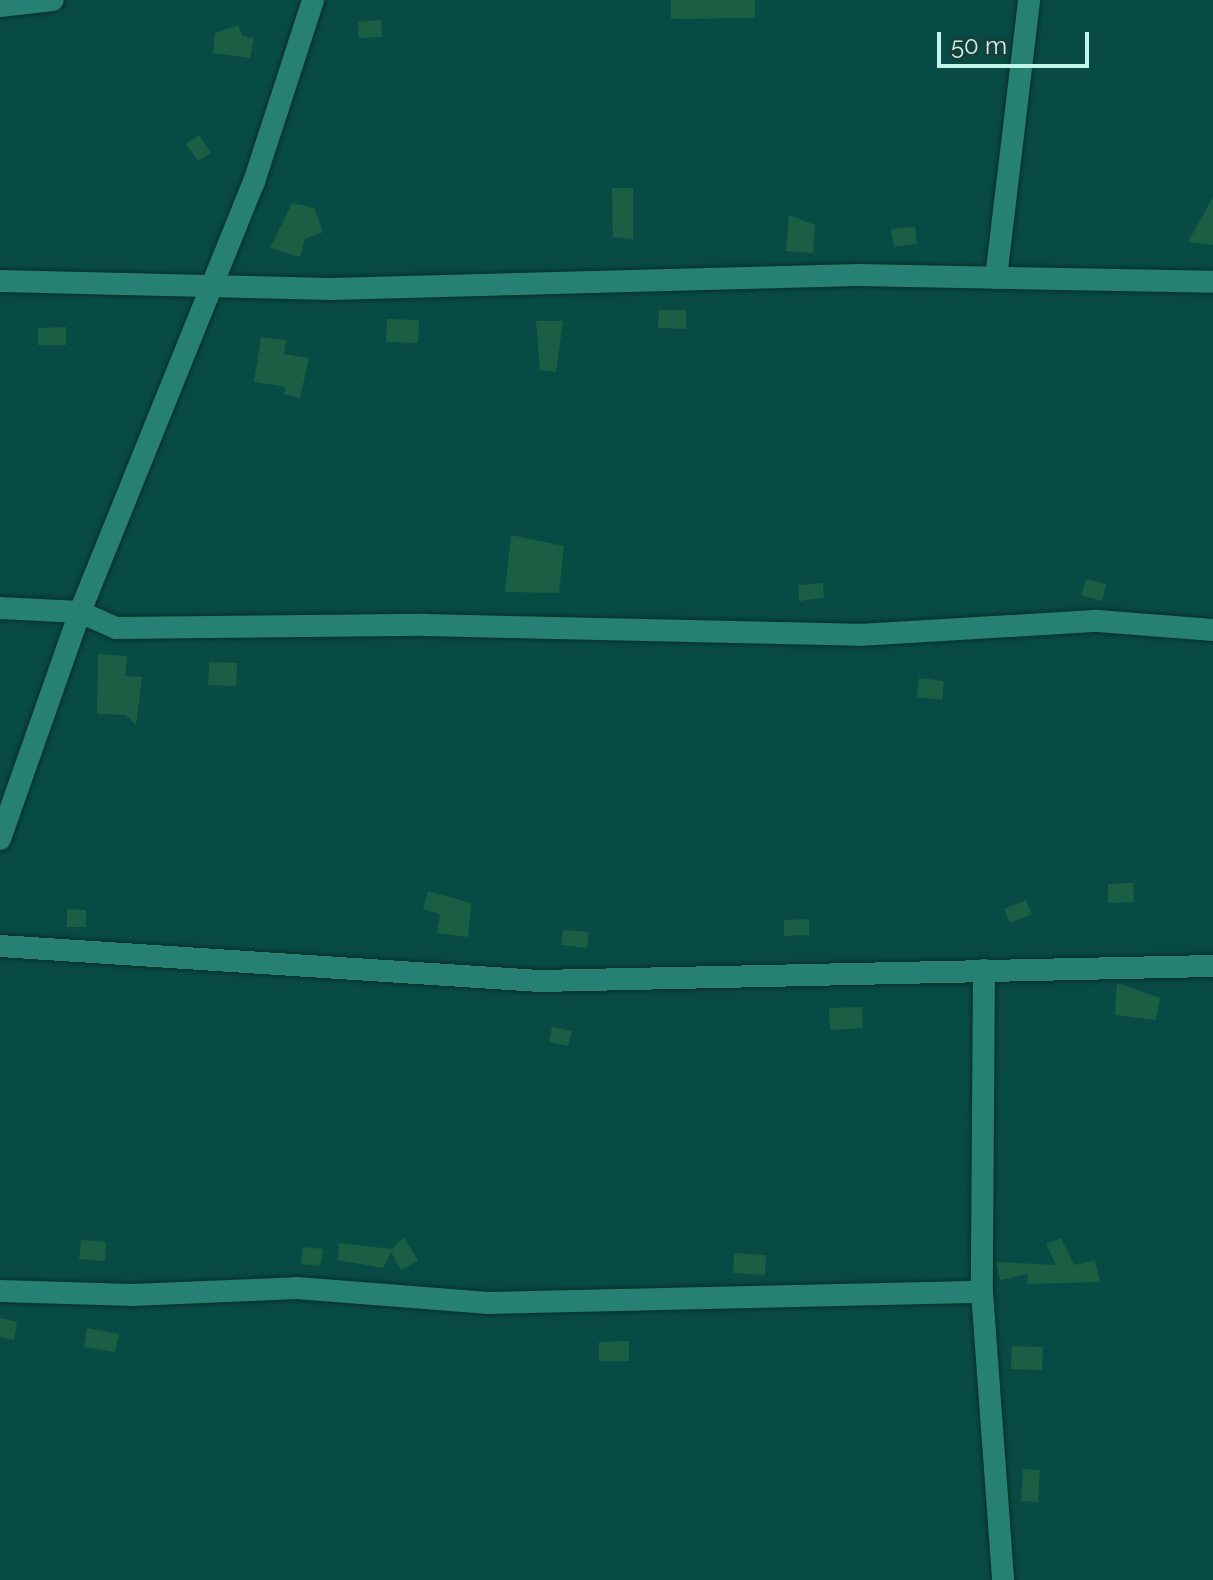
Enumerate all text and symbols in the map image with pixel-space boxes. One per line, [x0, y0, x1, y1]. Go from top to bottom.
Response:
scale bar [941, 16, 1093, 66]
text: 50 m [951, 31, 1007, 60]

